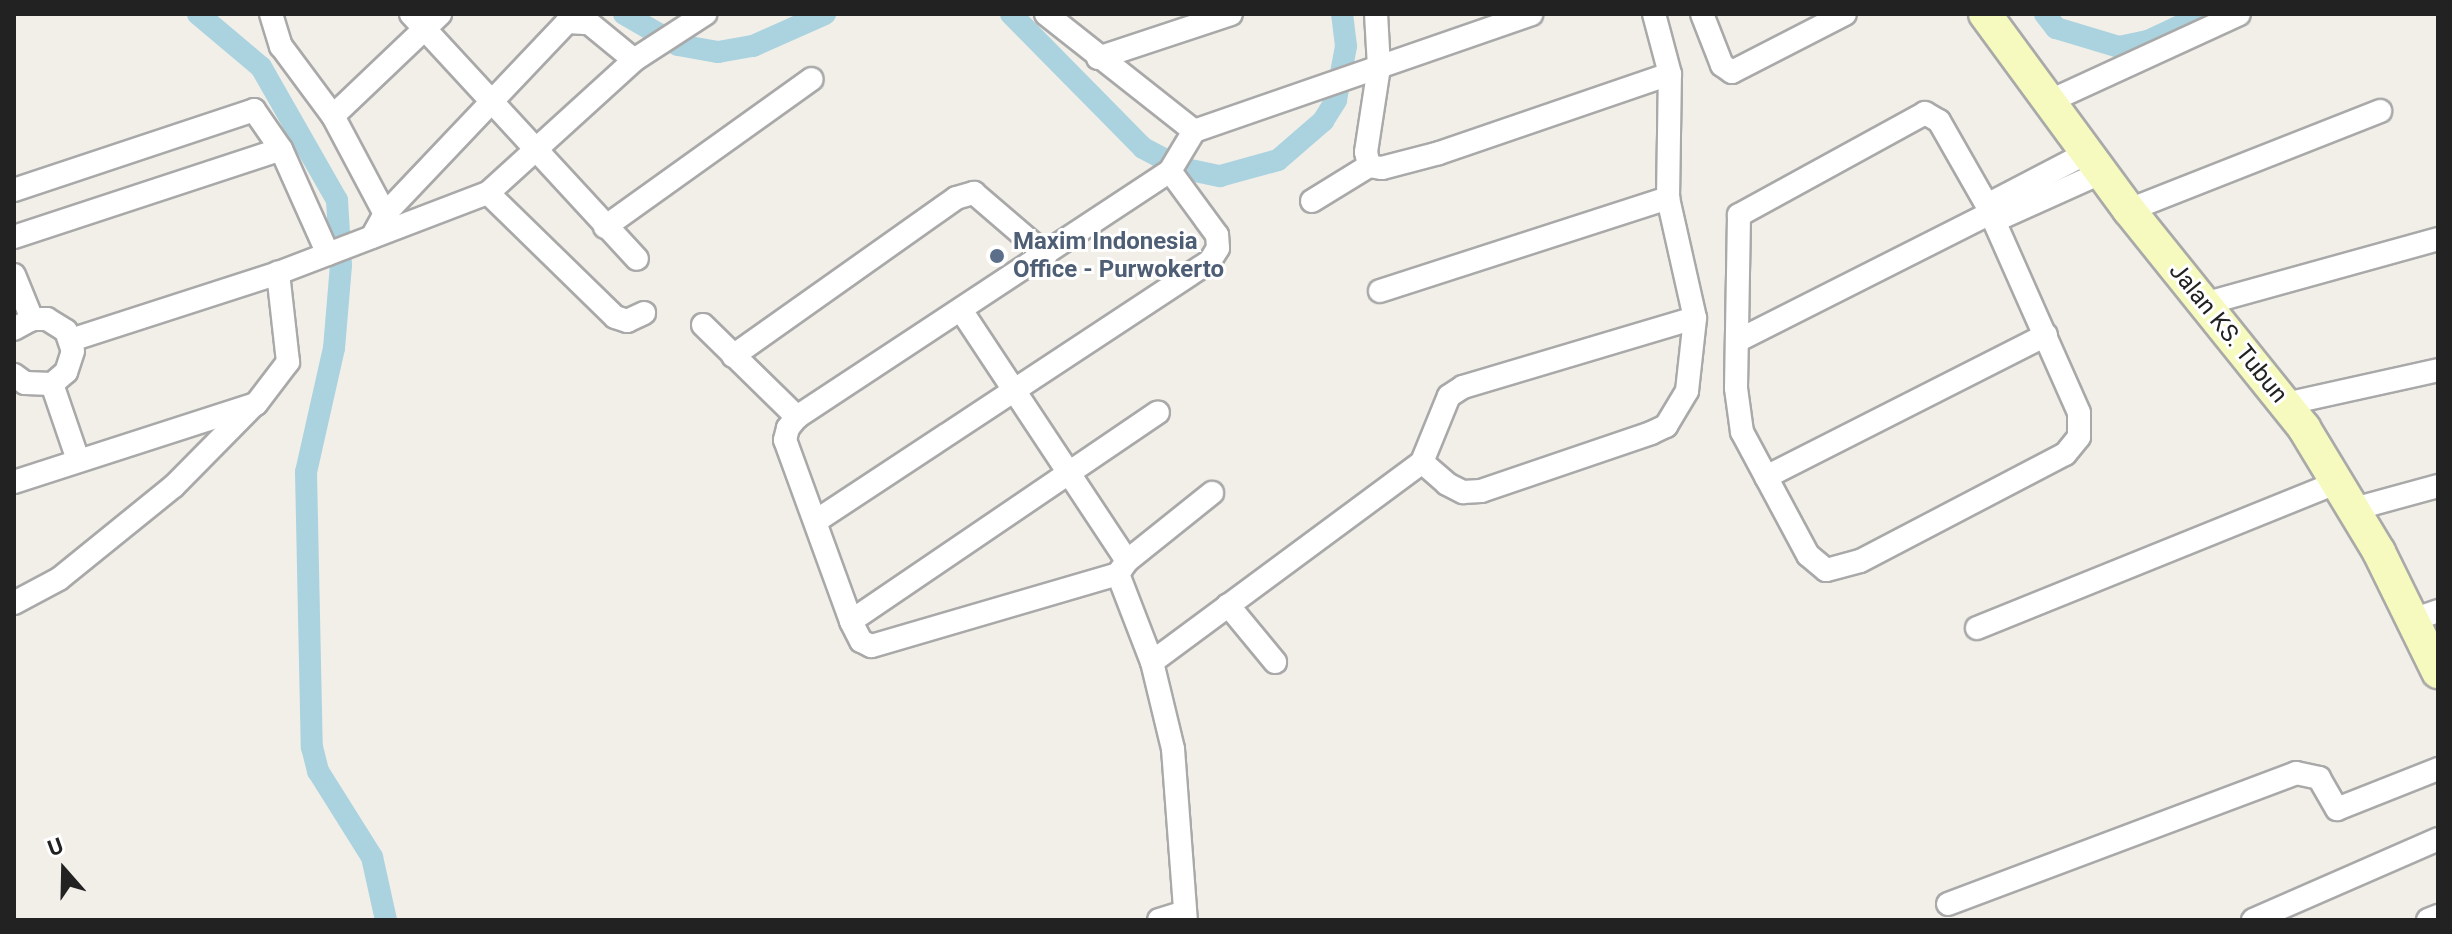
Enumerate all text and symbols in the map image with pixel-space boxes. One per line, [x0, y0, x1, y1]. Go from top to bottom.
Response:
place label: Maxim Indonesia Office - Purwokerto [1013, 228, 1224, 284]
marker: Maxim Indonesia Office - Purwokerto [988, 247, 1006, 265]
street label: Jalan KS. Tubun [2163, 257, 2293, 409]
north arrow [24, 830, 104, 910]
text: U [45, 833, 67, 861]

